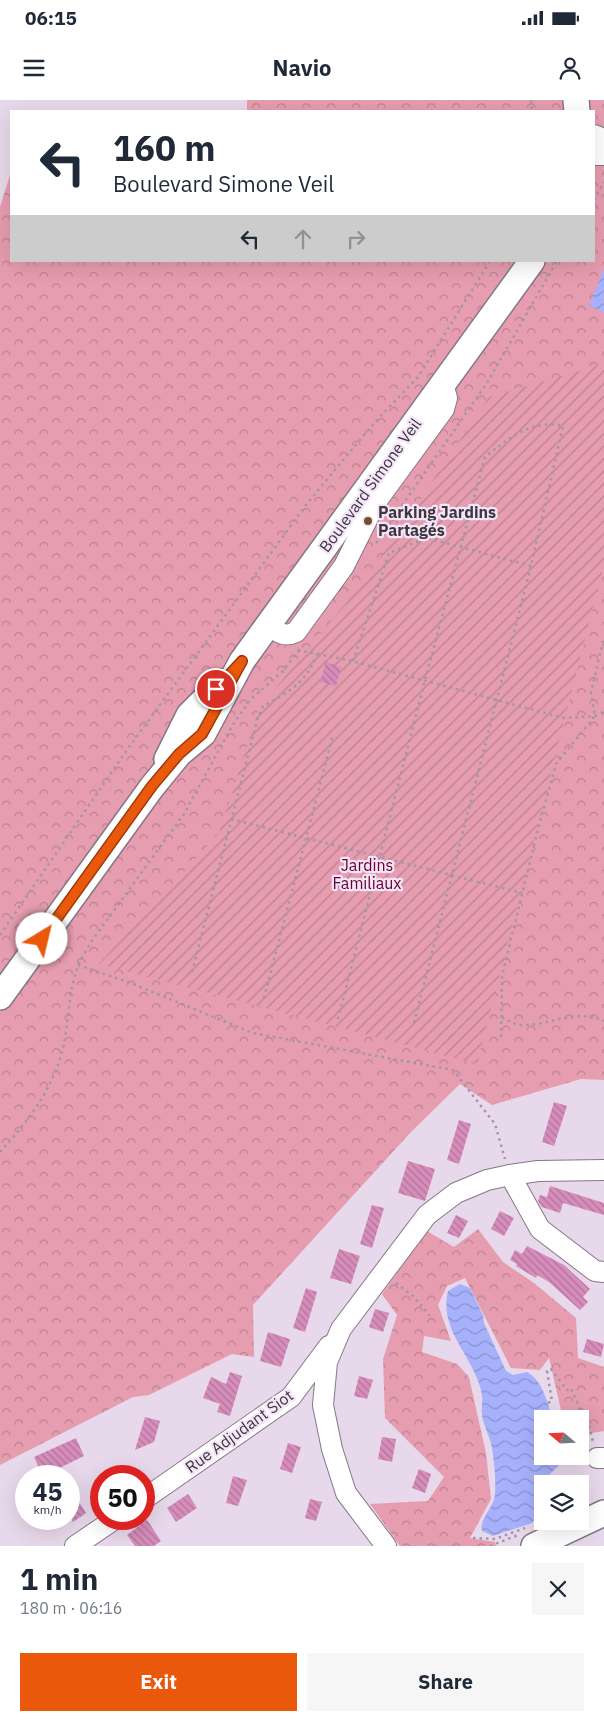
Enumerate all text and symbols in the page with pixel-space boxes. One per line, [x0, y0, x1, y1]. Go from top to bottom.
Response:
text: 06:15 [25, 6, 77, 30]
text: Navio [273, 53, 331, 82]
icon: menu [20, 54, 48, 82]
icon: person [556, 54, 584, 82]
text: 160 m [113, 125, 216, 171]
icon: left [30, 130, 95, 195]
text: Boulevard Simone Veil [113, 169, 334, 198]
icon: left [236, 225, 264, 253]
icon: ahead [289, 225, 317, 253]
icon: right [342, 225, 370, 253]
street label: Boulevard Simone Veil [315, 414, 425, 556]
place label: Parking Jardins Partagés [378, 502, 496, 540]
marker: Parking Jardins Partagés [362, 515, 374, 527]
pin [195, 668, 237, 710]
icon: arrive [202, 675, 230, 703]
park label: Jardins Familiaux [333, 855, 401, 893]
position arrow [15, 912, 67, 964]
street label: Rue Adjudant Siot [181, 1385, 297, 1477]
north arrow [534, 1410, 589, 1465]
map controls [534, 1410, 589, 1530]
speed limit sign: 50 [90, 1465, 155, 1530]
text: 45 [32, 1475, 63, 1508]
button: layers [534, 1475, 589, 1530]
text: km/h [33, 1502, 62, 1517]
text: 1 min [20, 1559, 98, 1598]
button: close [532, 1563, 584, 1615]
text: 180 m · 06:16 [20, 1598, 122, 1618]
button: Exit [20, 1653, 297, 1711]
button: Share [307, 1653, 584, 1711]

